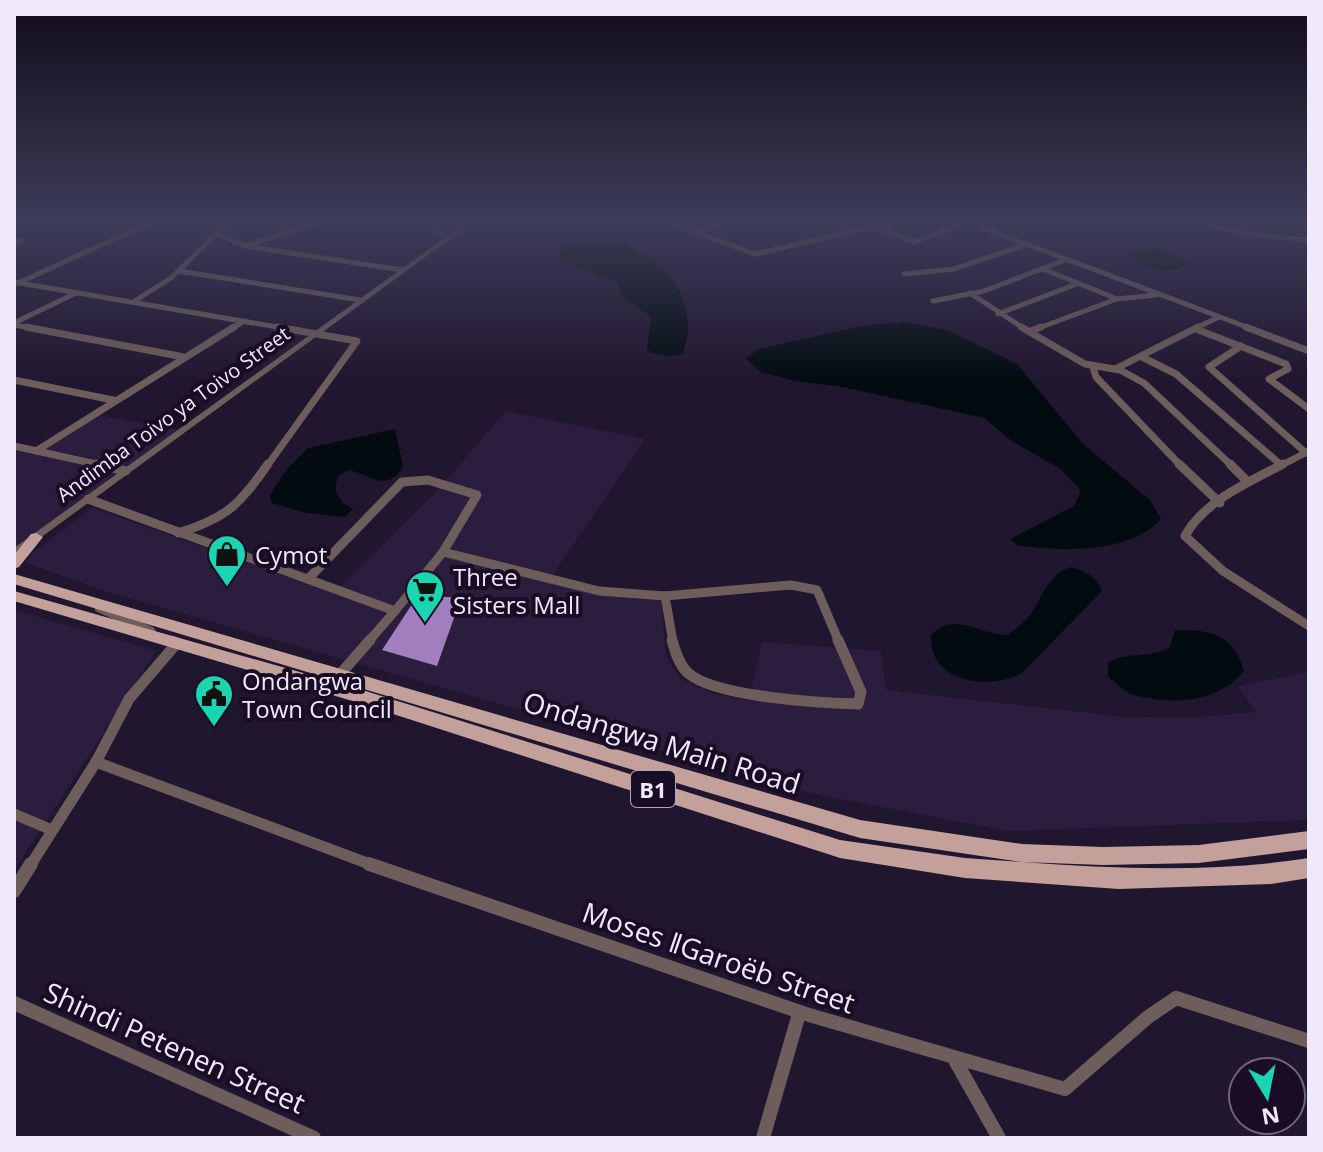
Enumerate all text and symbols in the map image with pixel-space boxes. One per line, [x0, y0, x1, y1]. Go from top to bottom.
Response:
street label: Andimba Toivo ya Toivo Street [51, 320, 295, 508]
shop icon: Cymot [206, 533, 248, 588]
place label: Cymot [255, 538, 327, 571]
place label: Three Sisters Mall [453, 560, 580, 621]
supermarket icon: Three Sisters Mall [404, 569, 446, 624]
place label: Ondangwa Town Council [242, 664, 392, 725]
public building icon: Ondangwa Town Council [193, 673, 235, 728]
street label: Ondangwa Main Road [519, 682, 805, 802]
road number: B1 [631, 771, 675, 807]
street label: Moses ǁGaroëb Street [578, 893, 860, 1021]
street label: Shindi Petenen Street [38, 972, 312, 1122]
north arrow [1227, 1056, 1307, 1136]
text: N [1259, 1100, 1282, 1133]

